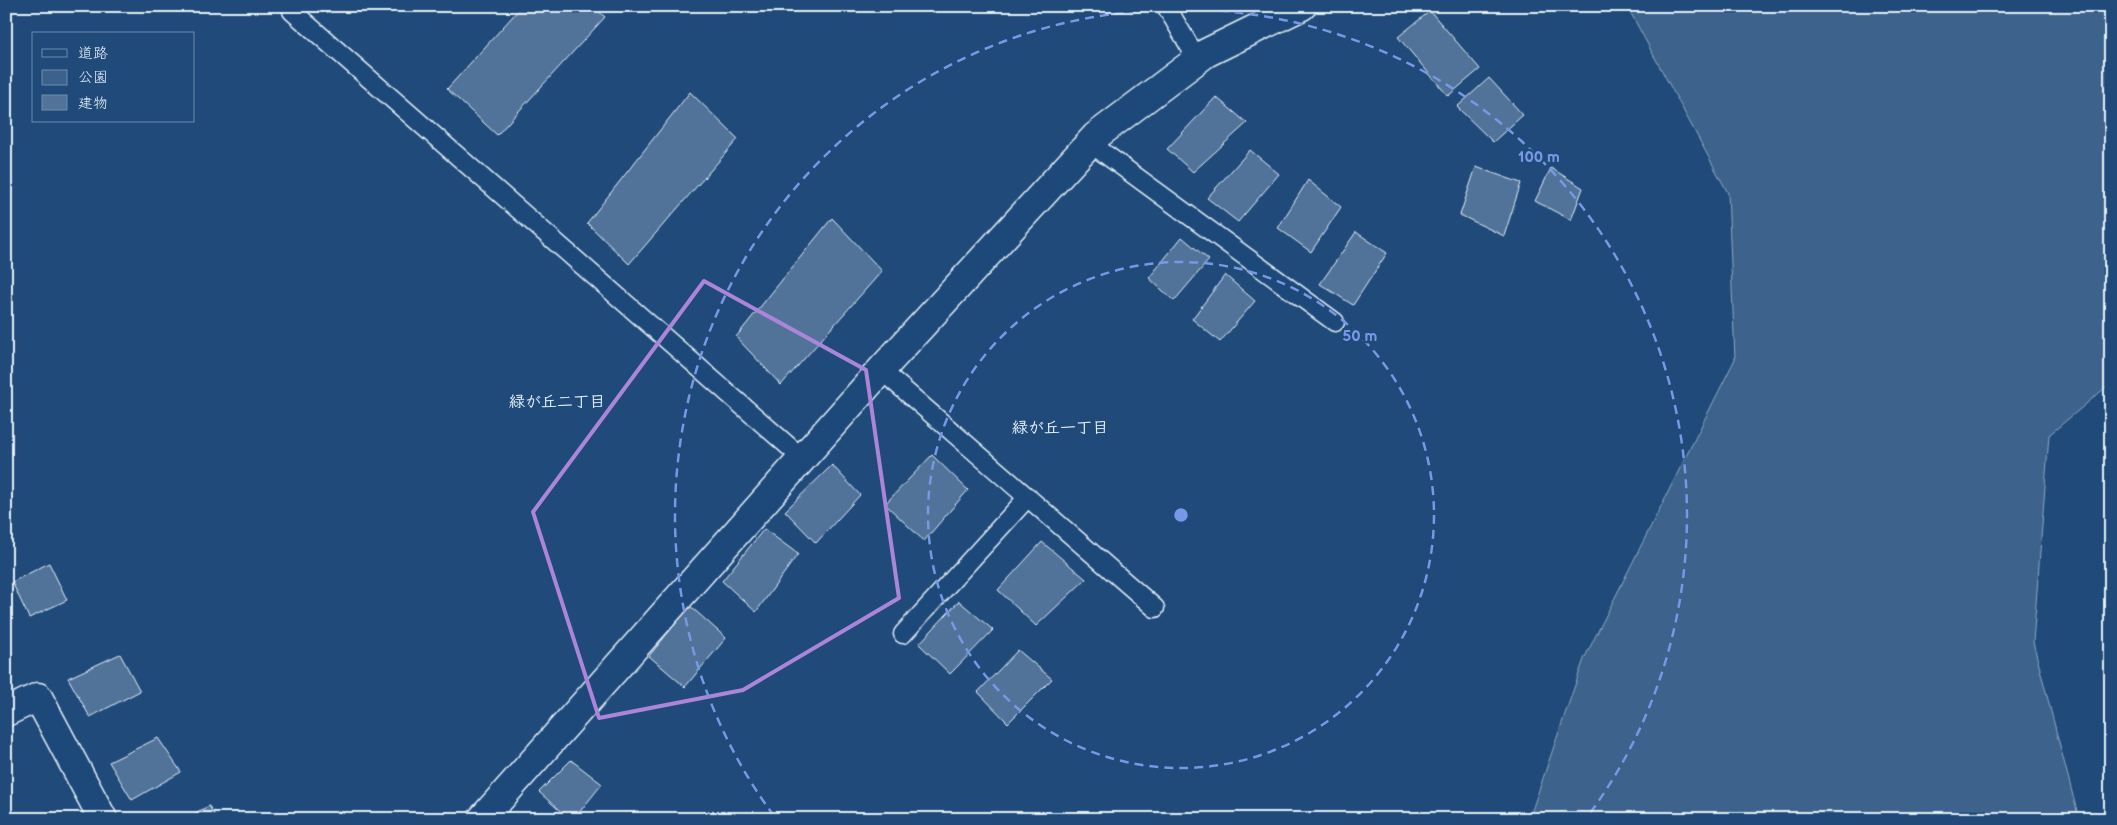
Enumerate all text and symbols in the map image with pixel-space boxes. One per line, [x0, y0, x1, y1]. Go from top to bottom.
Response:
legend [32, 32, 195, 122]
text: 道路 [78, 44, 108, 63]
text: 公園 [78, 68, 108, 87]
text: 建物 [78, 94, 108, 113]
text: 100 m [1518, 148, 1560, 167]
text: 50 m [1343, 327, 1378, 346]
district label: 緑が丘二丁目 [509, 393, 605, 412]
district label: 緑が丘一丁目 [1012, 419, 1108, 438]
centre of rings [1172, 506, 1190, 524]

